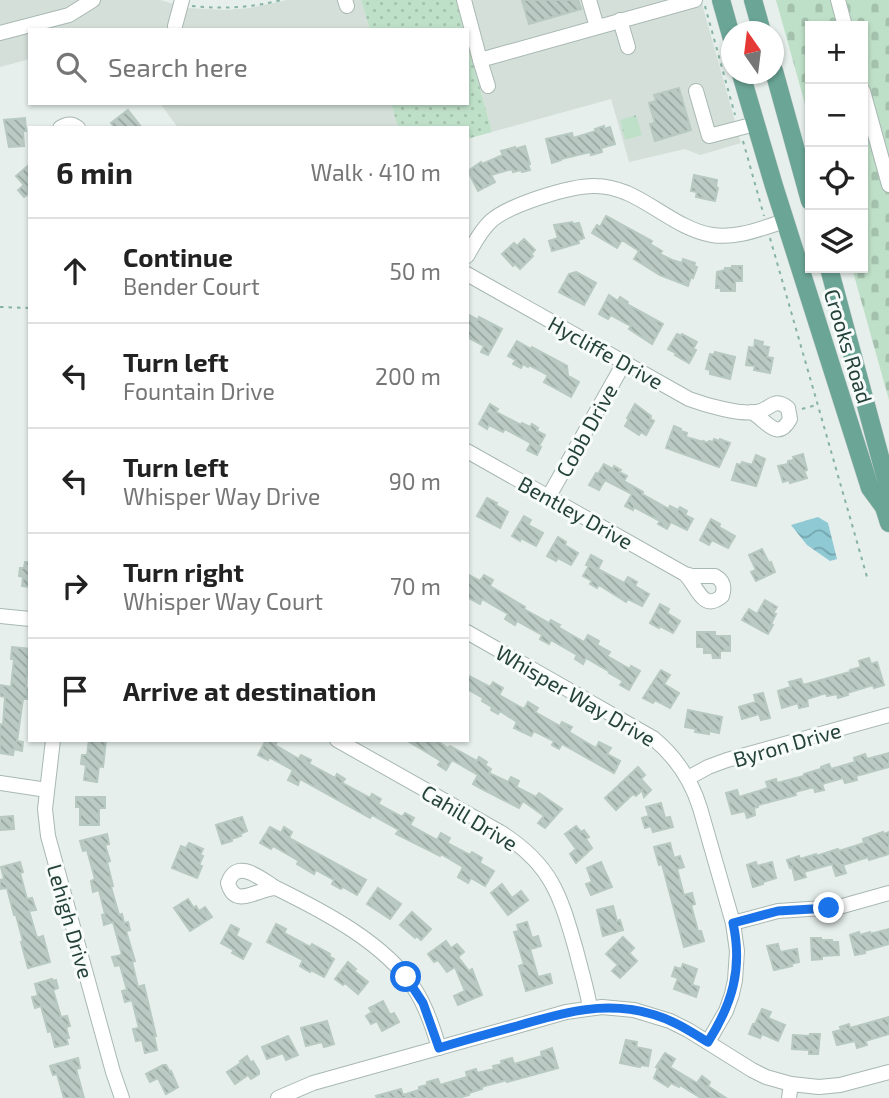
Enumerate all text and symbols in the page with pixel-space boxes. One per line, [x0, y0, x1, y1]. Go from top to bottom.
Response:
north arrow [721, 21, 784, 84]
map controls [805, 21, 868, 273]
button: + [805, 21, 868, 84]
search box [28, 28, 469, 105]
icon: search [52, 48, 90, 86]
text: Search here [108, 51, 248, 82]
button: − [805, 84, 868, 147]
button: locate [805, 147, 868, 210]
text: 6 min [56, 154, 133, 190]
text: Walk · 410 m [310, 158, 441, 186]
button: layers [805, 210, 868, 273]
text: Continue [123, 241, 233, 272]
icon: ahead [56, 252, 94, 290]
text: 50 m [390, 257, 441, 285]
text: Bender Court [123, 272, 260, 300]
street label: Crooks Road [820, 286, 878, 406]
street label: Hycliffe Drive [544, 310, 668, 394]
text: Turn left [123, 346, 229, 377]
icon: left [56, 357, 94, 395]
text: 200 m [375, 362, 441, 390]
text: Fountain Drive [123, 377, 275, 405]
street label: Cobb Drive [550, 379, 622, 481]
text: Turn left [123, 451, 229, 482]
icon: left [56, 462, 94, 500]
text: 90 m [389, 467, 441, 495]
street label: Bentley Drive [514, 470, 638, 554]
text: Whisper Way Drive [123, 482, 320, 510]
text: Turn right [123, 556, 244, 587]
icon: right [56, 567, 94, 605]
text: 70 m [390, 572, 441, 600]
text: Whisper Way Court [123, 587, 323, 615]
street label: Whisper Way Drive [492, 639, 660, 751]
icon: arrive [56, 672, 94, 710]
text: Arrive at destination [123, 675, 376, 706]
street label: Byron Drive [730, 717, 844, 771]
street label: Cahill Drive [418, 779, 522, 855]
street label: Lehigh Drive [43, 861, 99, 981]
route end [813, 892, 844, 923]
route start [390, 961, 421, 992]

